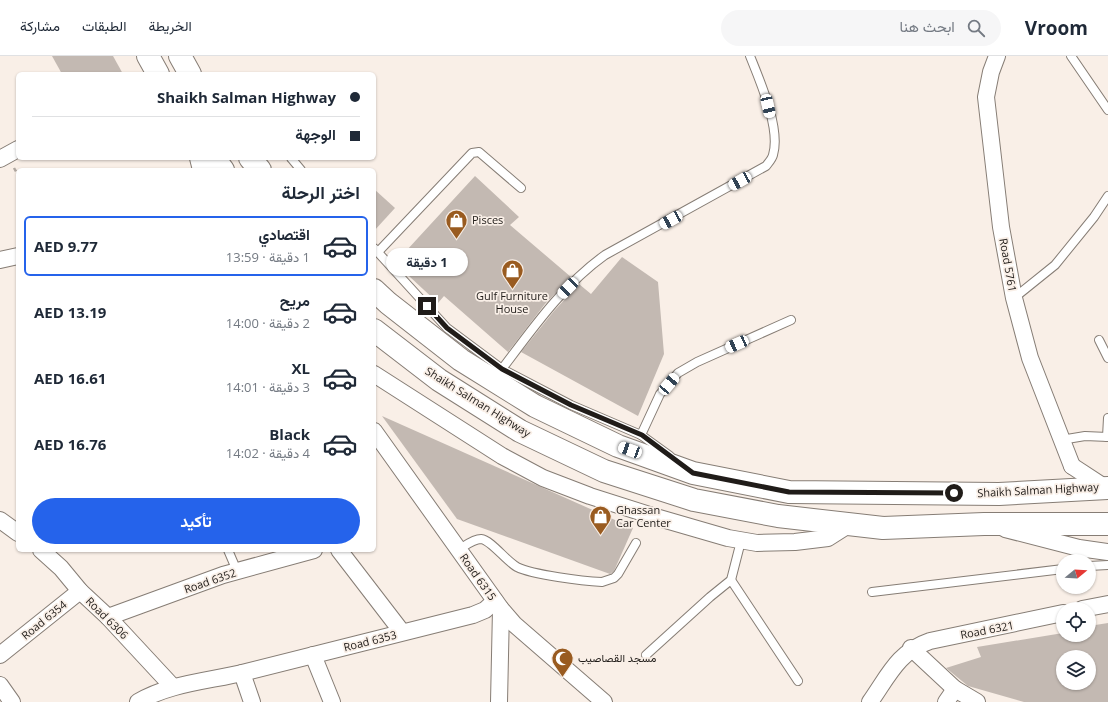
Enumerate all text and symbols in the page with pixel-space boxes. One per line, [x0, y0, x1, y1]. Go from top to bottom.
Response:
search box [721, 10, 1001, 46]
text: Vroom [1025, 15, 1088, 41]
text: مشاركة [20, 16, 60, 35]
text: الطبقات [82, 16, 126, 35]
text: الخريطة [148, 16, 192, 35]
text: ابحث هنا [899, 16, 955, 36]
icon: search [965, 17, 987, 39]
text: Shaikh Salman Highway [157, 87, 336, 107]
car [759, 93, 777, 119]
text: الوجهة [295, 124, 336, 144]
car [727, 170, 753, 192]
text: اختر الرحلة [282, 180, 360, 204]
shop icon: Pisces [444, 207, 470, 240]
car [658, 209, 684, 231]
place label: Pisces [472, 212, 503, 227]
text: اقتصادي [258, 224, 310, 244]
icon: car [322, 228, 358, 264]
text: AED 9.77 [34, 236, 98, 256]
street label: Road 5761 [996, 237, 1021, 293]
text: 1 دقيقة · 13:59 [226, 248, 310, 266]
callout: 1 دقيقة [386, 248, 468, 276]
text: 1 دقيقة [406, 253, 448, 271]
shop icon: Gulf Furniture House [499, 257, 525, 290]
car [555, 275, 581, 301]
place label: Gulf Furniture House [476, 288, 548, 316]
text: مريح [280, 290, 310, 310]
icon: car [322, 294, 358, 330]
route end [418, 297, 436, 315]
text: AED 13.19 [34, 302, 106, 322]
text: 2 دقيقة · 14:00 [226, 314, 310, 332]
car [724, 334, 750, 354]
text: XL [292, 358, 310, 378]
icon: car [322, 360, 358, 396]
street label: Shaikh Salman Highway [423, 363, 534, 440]
text: AED 16.61 [34, 368, 106, 388]
car [657, 371, 681, 397]
text: 3 دقيقة · 14:01 [226, 378, 310, 396]
text: Black [269, 424, 310, 444]
icon: car [322, 426, 358, 462]
text: AED 16.76 [34, 434, 106, 454]
car [617, 440, 643, 460]
text: 4 دقيقة · 14:02 [226, 444, 310, 462]
street label: Shaikh Salman Highway [977, 479, 1100, 500]
route start [945, 484, 963, 502]
button: تأكيد [32, 498, 360, 544]
place label: Ghassan Car Center [616, 502, 671, 530]
shop icon: Ghassan Car Center [588, 503, 614, 536]
street label: Road 6315 [457, 550, 500, 603]
north arrow [1056, 554, 1096, 594]
map controls [1056, 554, 1096, 690]
street label: Road 6352 [182, 565, 238, 596]
street label: Road 6306 [83, 593, 132, 642]
street label: Road 6354 [18, 596, 70, 643]
button: locate [1056, 602, 1096, 642]
street label: Road 6321 [959, 617, 1015, 642]
street label: Road 6353 [342, 627, 398, 654]
mosque icon: مسجد القصاصيب [550, 645, 576, 678]
place label: مسجد القصاصيب [578, 650, 656, 665]
button: layers [1056, 650, 1096, 690]

